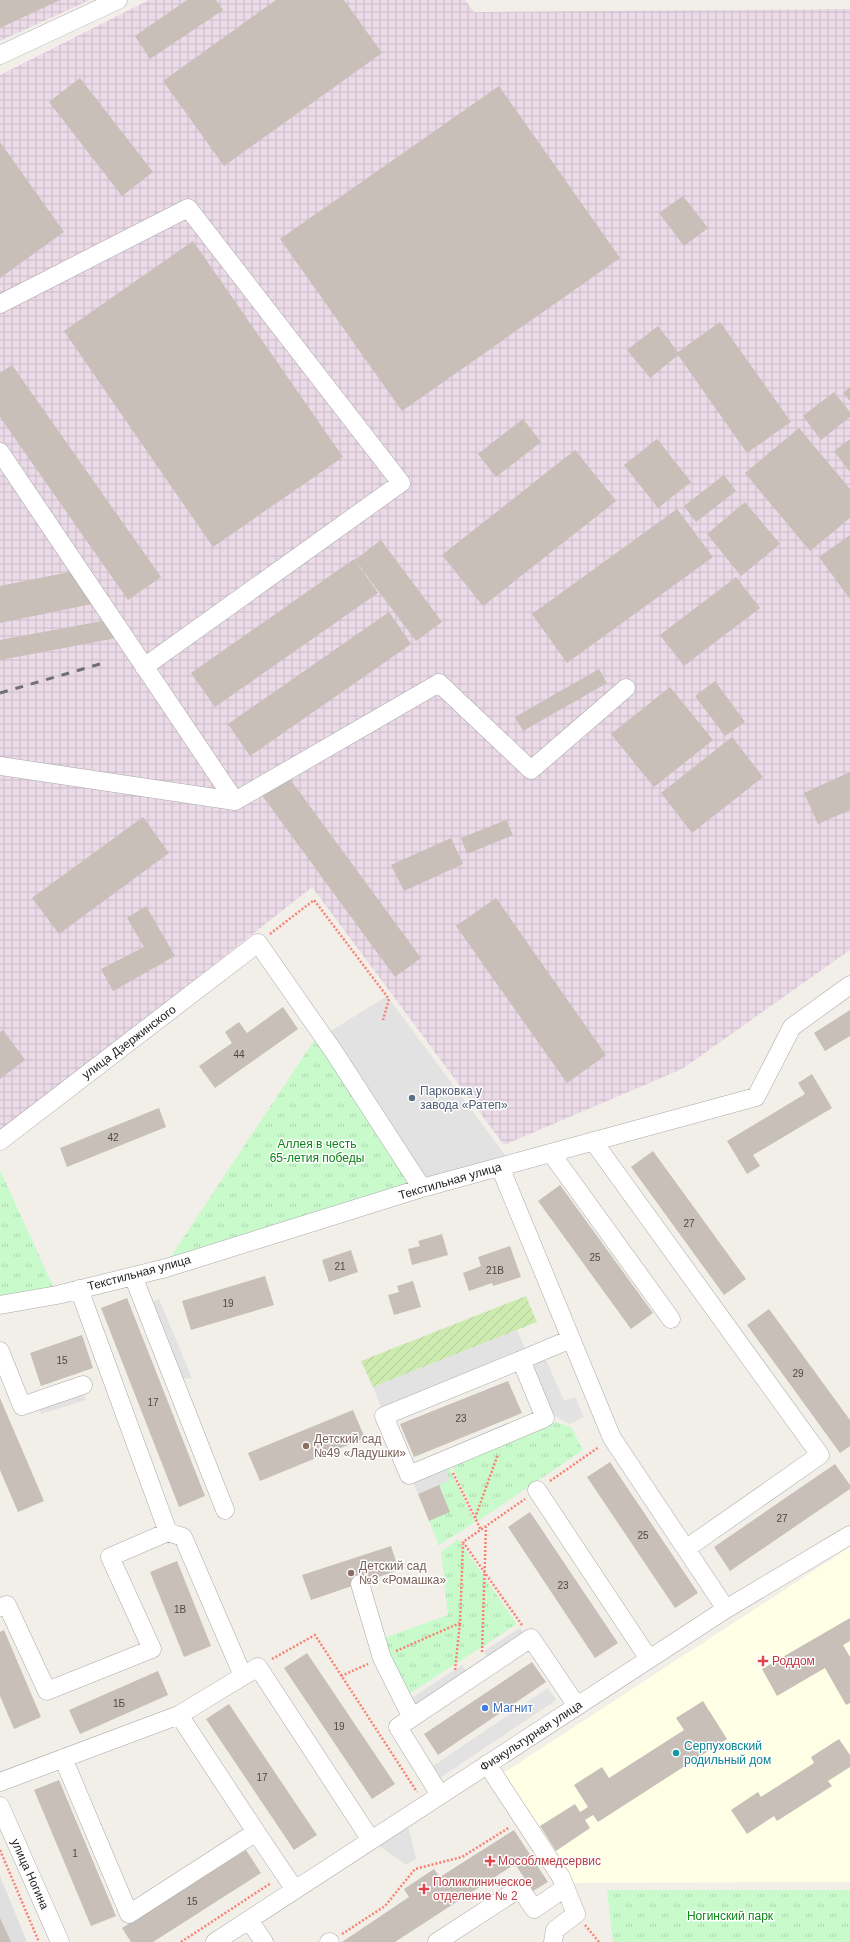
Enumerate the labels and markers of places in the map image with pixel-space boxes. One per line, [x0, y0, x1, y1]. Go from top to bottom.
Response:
place label: Парковка у завода «Ратеп» [420, 1084, 508, 1112]
marker: Парковка у завода «Ратеп» [407, 1093, 417, 1103]
place label: Детский сад №49 «Ладушки» [314, 1432, 406, 1460]
marker: Детский сад №49 «Ладушки» [301, 1441, 311, 1451]
place label: Детский сад №3 «Ромашка» [359, 1559, 446, 1587]
marker: Детский сад №3 «Ромашка» [346, 1568, 356, 1578]
place label: Роддом [772, 1654, 815, 1668]
marker: Роддом [757, 1655, 769, 1667]
place label: Магнит [493, 1701, 534, 1715]
marker: Магнит [480, 1703, 490, 1713]
place label: Серпуховский родильный дом [684, 1739, 771, 1767]
marker: Серпуховский родильный дом [671, 1748, 681, 1758]
place label: Мособлмедсервис [498, 1854, 601, 1868]
marker: Мособлмедсервис [485, 1856, 495, 1866]
place label: Поликлиническое отделение № 2 [433, 1875, 532, 1903]
marker: Поликлиническое отделение № 2 [418, 1883, 430, 1895]

